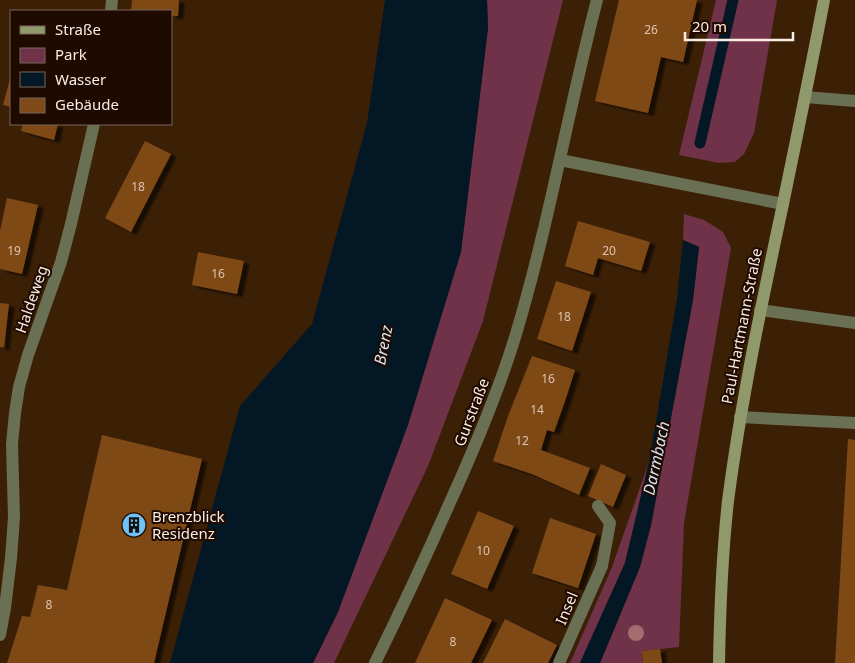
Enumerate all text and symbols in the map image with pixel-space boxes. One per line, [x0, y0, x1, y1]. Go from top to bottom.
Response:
legend [10, 10, 172, 125]
scale bar [685, 10, 792, 42]
text: 20 m [692, 16, 727, 36]
text: Straße [55, 19, 101, 39]
house number: 26 [644, 21, 658, 38]
text: Park [55, 44, 87, 64]
text: Wasser [55, 69, 106, 89]
text: Gebäude [55, 94, 119, 114]
house number: 18 [131, 178, 145, 195]
house number: 19 [7, 242, 21, 259]
house number: 20 [602, 242, 616, 259]
street label: Paul-Hartmann-Straße [716, 246, 766, 406]
street label: Haldeweg [10, 263, 52, 335]
house number: 16 [211, 265, 225, 282]
house number: 18 [557, 308, 571, 325]
water label: Brenz [368, 322, 398, 367]
house number: 16 [541, 370, 555, 387]
street label: Gurstraße [449, 375, 493, 449]
house number: 14 [530, 401, 544, 418]
water label: Darmbach [637, 419, 675, 497]
house number: 12 [515, 432, 529, 449]
place label: Brenzblick Residenz [152, 506, 225, 543]
building icon: Brenzblick Residenz [121, 512, 147, 538]
house number: 10 [476, 542, 490, 559]
street label: Insel [550, 589, 582, 627]
house number: 8 [46, 596, 53, 613]
house number: 8 [450, 633, 457, 650]

